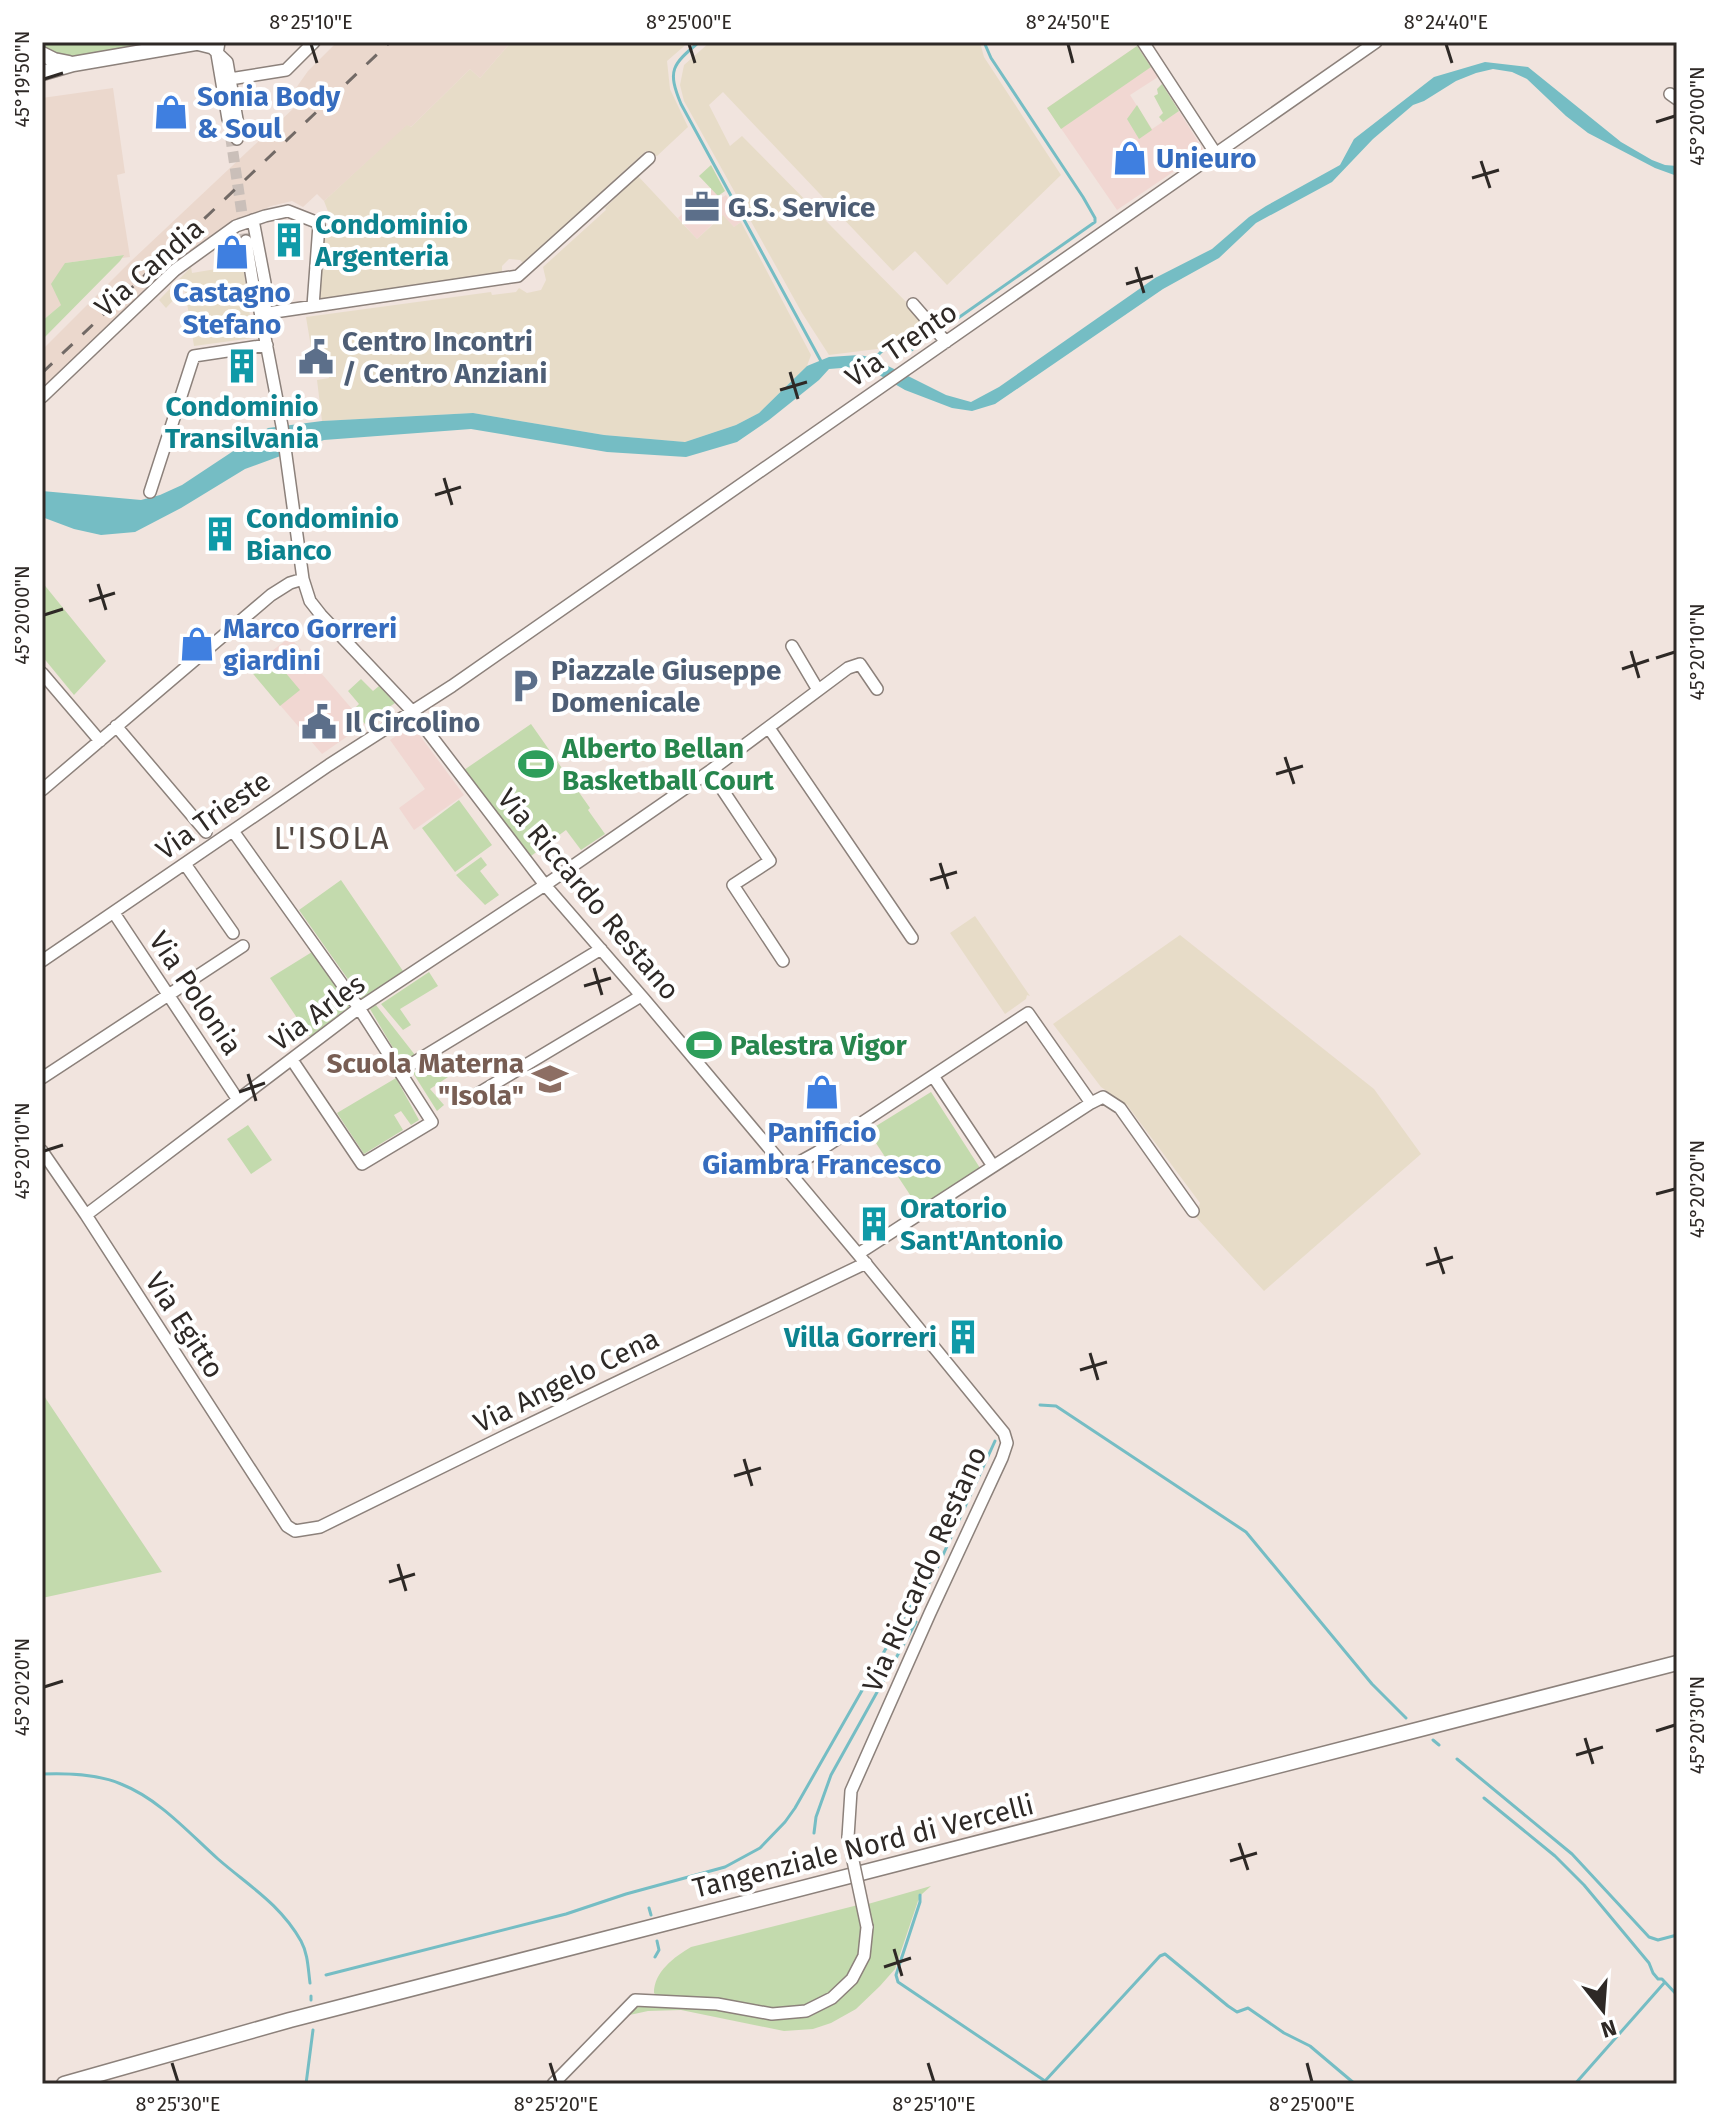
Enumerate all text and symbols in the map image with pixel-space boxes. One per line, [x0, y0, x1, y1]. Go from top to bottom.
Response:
text: 8°25'10"E [269, 10, 353, 34]
text: 8°25'00"E [646, 10, 732, 34]
text: 8°24'50"E [1026, 10, 1110, 34]
text: 8°24'40"E [1404, 10, 1488, 34]
text: 45°19'50"N [10, 31, 34, 127]
text: 45°20'00"N [1685, 66, 1709, 166]
place label: Sonia Body & Soul [197, 80, 341, 145]
shop icon: Sonia Body & Soul [152, 93, 190, 131]
shop icon: Unieuro [1111, 139, 1149, 177]
place label: Unieuro [1156, 142, 1257, 175]
office icon: G.S. Service [683, 188, 721, 226]
place label: G.S. Service [728, 191, 875, 224]
place label: Condominio Argenteria [314, 208, 468, 273]
street label: Via Candia [88, 211, 210, 323]
building icon: Condominio Argenteria [270, 221, 308, 259]
shop icon: Castagno Stefano [213, 233, 251, 271]
place label: Castagno Stefano [173, 276, 291, 341]
street label: Via Trento [839, 295, 963, 394]
place label: Centro Incontri / Centro Anziani [342, 325, 547, 390]
public building icon: Centro Incontri / Centro Anziani [297, 338, 335, 376]
building icon: Condominio Transilvania [223, 347, 261, 385]
place label: Condominio Transilvania [165, 390, 319, 455]
place label: Condominio Bianco [246, 502, 399, 567]
building icon: Condominio Bianco [201, 515, 239, 553]
text: 45°20'00"N [10, 565, 34, 665]
text: 45°20'10"N [1685, 603, 1709, 701]
place label: Marco Gorreri giardini [223, 612, 397, 677]
shop icon: Marco Gorreri giardini [178, 625, 216, 663]
place label: Piazzale Giuseppe Domenicale [551, 654, 782, 719]
parking icon: Piazzale Giuseppe Domenicale [506, 667, 544, 705]
public building icon: Il Circolino [300, 703, 338, 741]
place label: Il Circolino [345, 706, 480, 739]
place label: Alberto Bellan Basketball Court [561, 732, 775, 797]
sports icon: Alberto Bellan Basketball Court [517, 745, 555, 783]
street label: Via Trieste [150, 764, 277, 867]
street label: Via Riccardo Restano [491, 782, 687, 1007]
district label: L'ISOLA [273, 819, 391, 857]
street label: Via Polonia [142, 925, 249, 1061]
street label: Via Arles [263, 967, 371, 1058]
sports icon: Palestra Vigor [685, 1026, 723, 1064]
place label: Palestra Vigor [730, 1029, 908, 1062]
place label: Scuola Materna "Isola" [326, 1047, 524, 1112]
school or university icon: Scuola Materna "Isola" [531, 1060, 569, 1098]
shop icon: Panificio Giambra Francesco [803, 1073, 841, 1111]
text: 45°20'10"N [10, 1102, 34, 1200]
place label: Panificio Giambra Francesco [702, 1116, 942, 1181]
text: 45°20'20"N [1685, 1140, 1709, 1238]
place label: Oratorio Sant'Antonio [900, 1192, 1063, 1257]
building icon: Oratorio Sant'Antonio [855, 1205, 893, 1243]
street label: Via Egitto [138, 1266, 231, 1384]
building icon: Villa Gorreri [944, 1318, 982, 1356]
street label: Via Angelo Cena [468, 1321, 664, 1440]
place label: Villa Gorreri [783, 1321, 937, 1354]
street label: Via Riccardo Restano [855, 1441, 993, 1697]
text: 45°20'20"N [10, 1638, 34, 1736]
text: 45°20'30"N [1685, 1676, 1709, 1774]
street label: Tangenziale Nord di Vercelli [689, 1788, 1037, 1905]
north arrow [1563, 1970, 1643, 2050]
text: N [1598, 2014, 1620, 2044]
text: 8°25'30"E [136, 2092, 220, 2116]
text: 8°25'20"E [514, 2092, 598, 2116]
text: 8°25'10"E [892, 2092, 976, 2116]
text: 8°25'00"E [1269, 2092, 1355, 2116]

